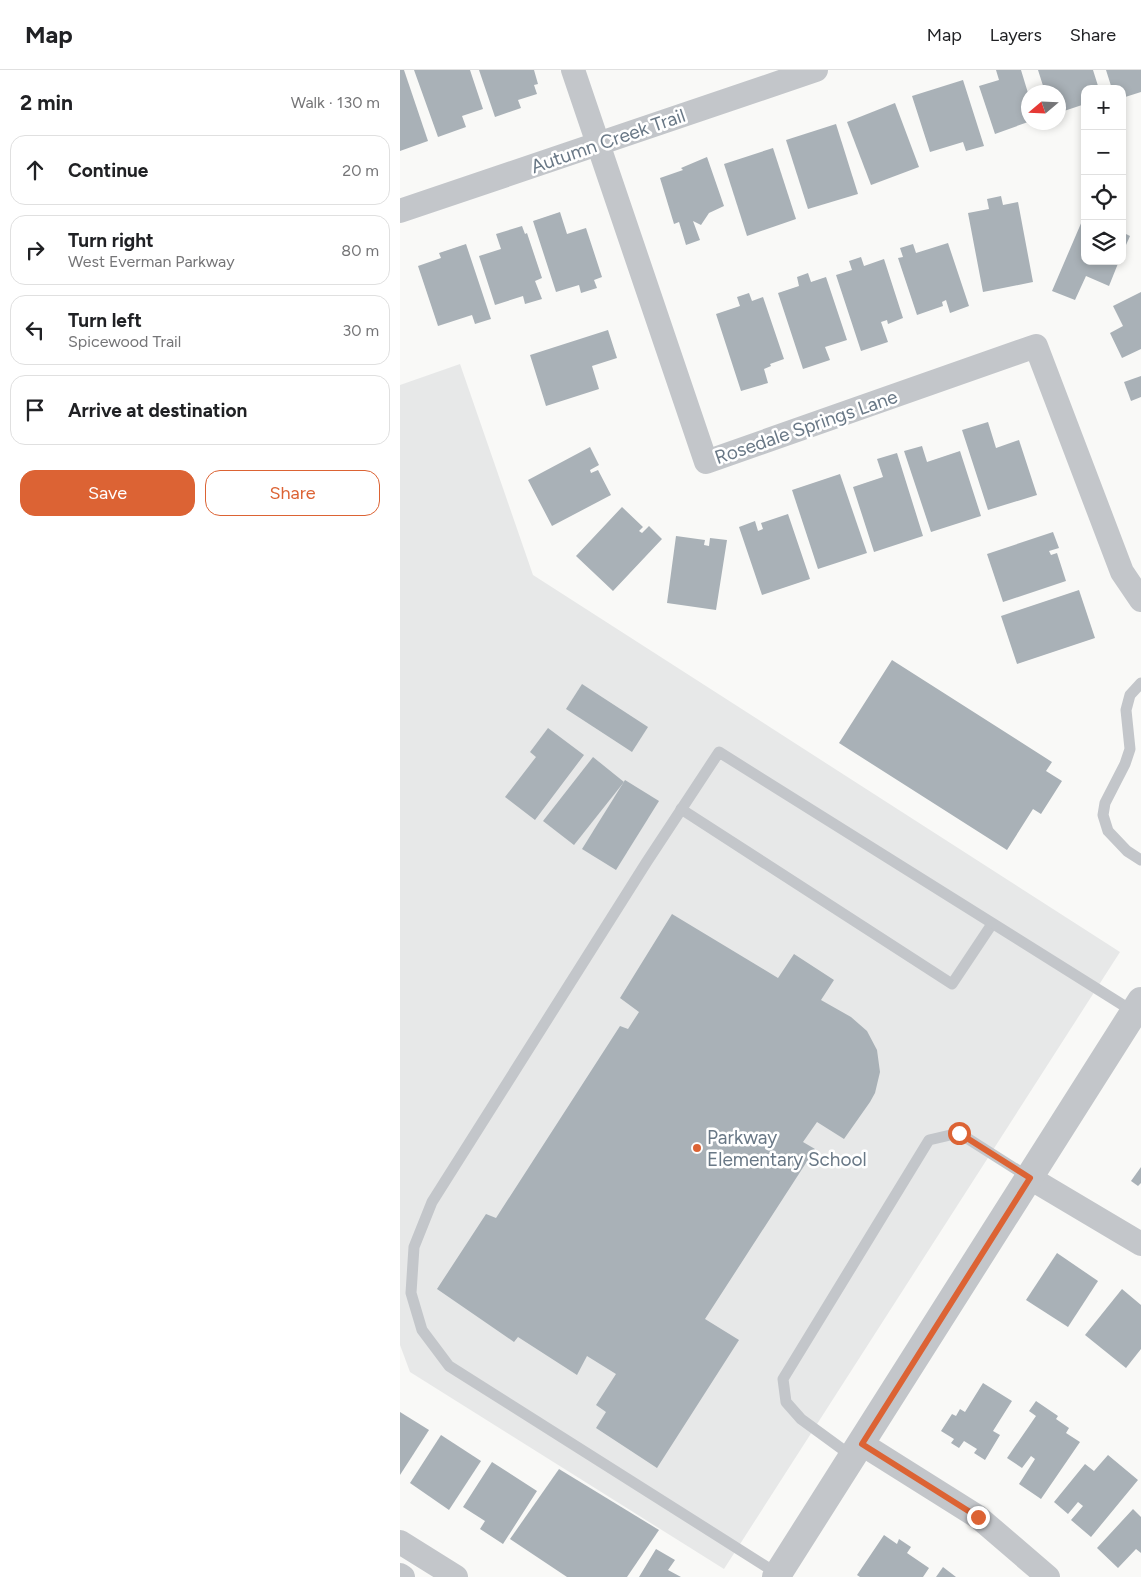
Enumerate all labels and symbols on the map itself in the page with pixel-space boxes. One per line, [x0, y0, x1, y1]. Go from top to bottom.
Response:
north arrow [1021, 85, 1066, 130]
street label: Autumn Creek Trail [528, 104, 688, 178]
street label: Rosedale Springs Lane [712, 385, 900, 469]
route start [948, 1122, 971, 1145]
place label: Parkway Elementary School [707, 1126, 867, 1171]
marker: Parkway Elementary School [691, 1142, 703, 1154]
route end [967, 1506, 990, 1529]

